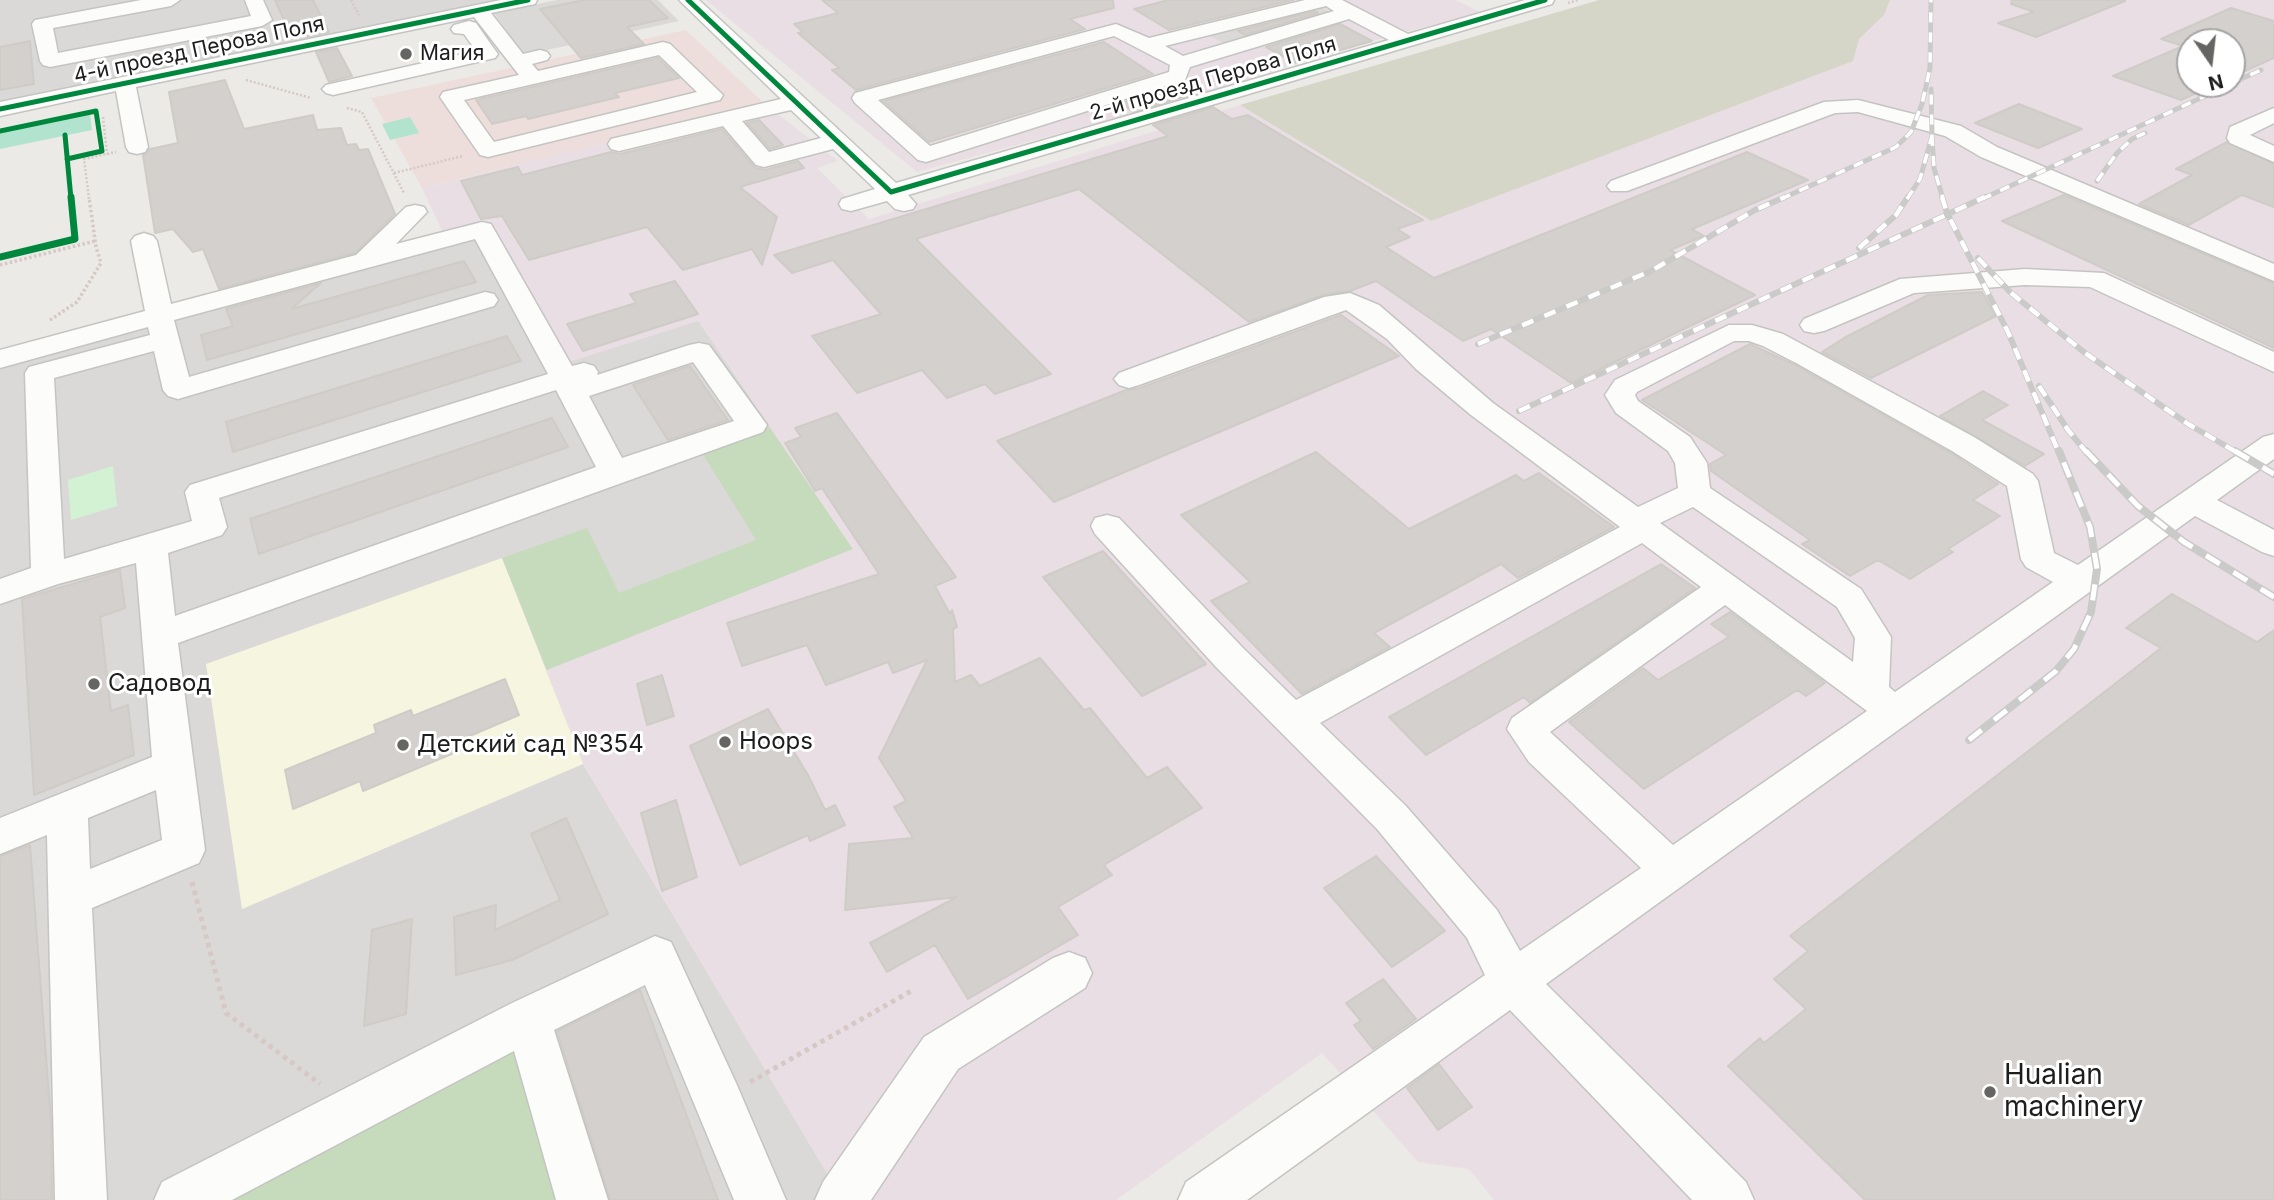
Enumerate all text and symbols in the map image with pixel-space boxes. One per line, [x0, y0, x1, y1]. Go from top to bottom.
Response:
street label: 4-й проезд Перова Поля [71, 11, 327, 89]
north arrow [2176, 28, 2246, 98]
street label: 2-й проезд Перова Поля [1087, 32, 1339, 126]
place label: Магия [420, 41, 484, 67]
marker: Магия [398, 46, 414, 62]
text: N [2206, 69, 2226, 95]
place label: Садовод [108, 670, 211, 698]
marker: Садовод [86, 676, 102, 692]
place label: Hoops [739, 728, 813, 756]
place label: Детский сад №354 [417, 731, 644, 759]
marker: Hoops [717, 734, 733, 750]
marker: Детский сад №354 [395, 737, 411, 753]
place label: Hualian machinery [2004, 1059, 2143, 1125]
marker: Hualian machinery [1982, 1084, 1998, 1100]

